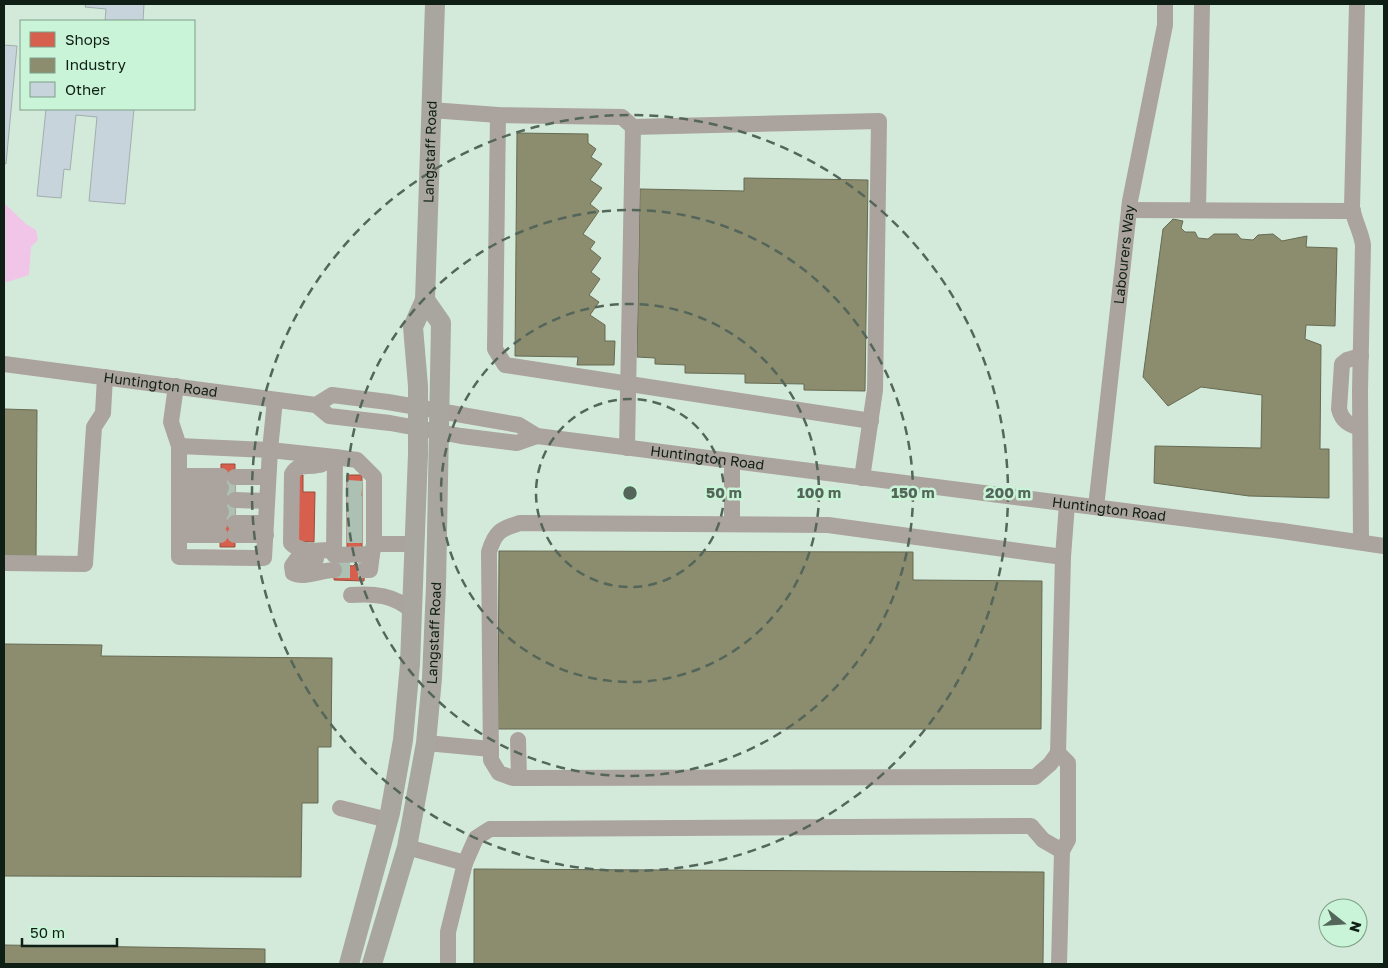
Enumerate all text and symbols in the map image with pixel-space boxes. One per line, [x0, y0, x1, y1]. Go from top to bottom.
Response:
legend [20, 20, 195, 110]
text: Shops [65, 30, 110, 48]
text: Industry [65, 55, 126, 73]
text: Other [65, 80, 106, 98]
street label: Langstaff Road [419, 100, 440, 203]
street label: Labourers Way [1110, 204, 1138, 305]
street label: Huntington Road [103, 368, 219, 400]
street label: Huntington Road [649, 442, 765, 473]
text: 50 m [706, 483, 742, 501]
text: 100 m [797, 483, 841, 501]
text: 150 m [891, 483, 935, 501]
text: 200 m [985, 483, 1031, 501]
centre of rings [621, 484, 639, 502]
street label: Huntington Road [1051, 493, 1167, 524]
street label: Langstaff Road [422, 582, 444, 685]
north arrow [1318, 898, 1368, 948]
scale bar [22, 916, 118, 948]
text: N [1346, 919, 1366, 935]
text: 50 m [30, 923, 65, 941]

